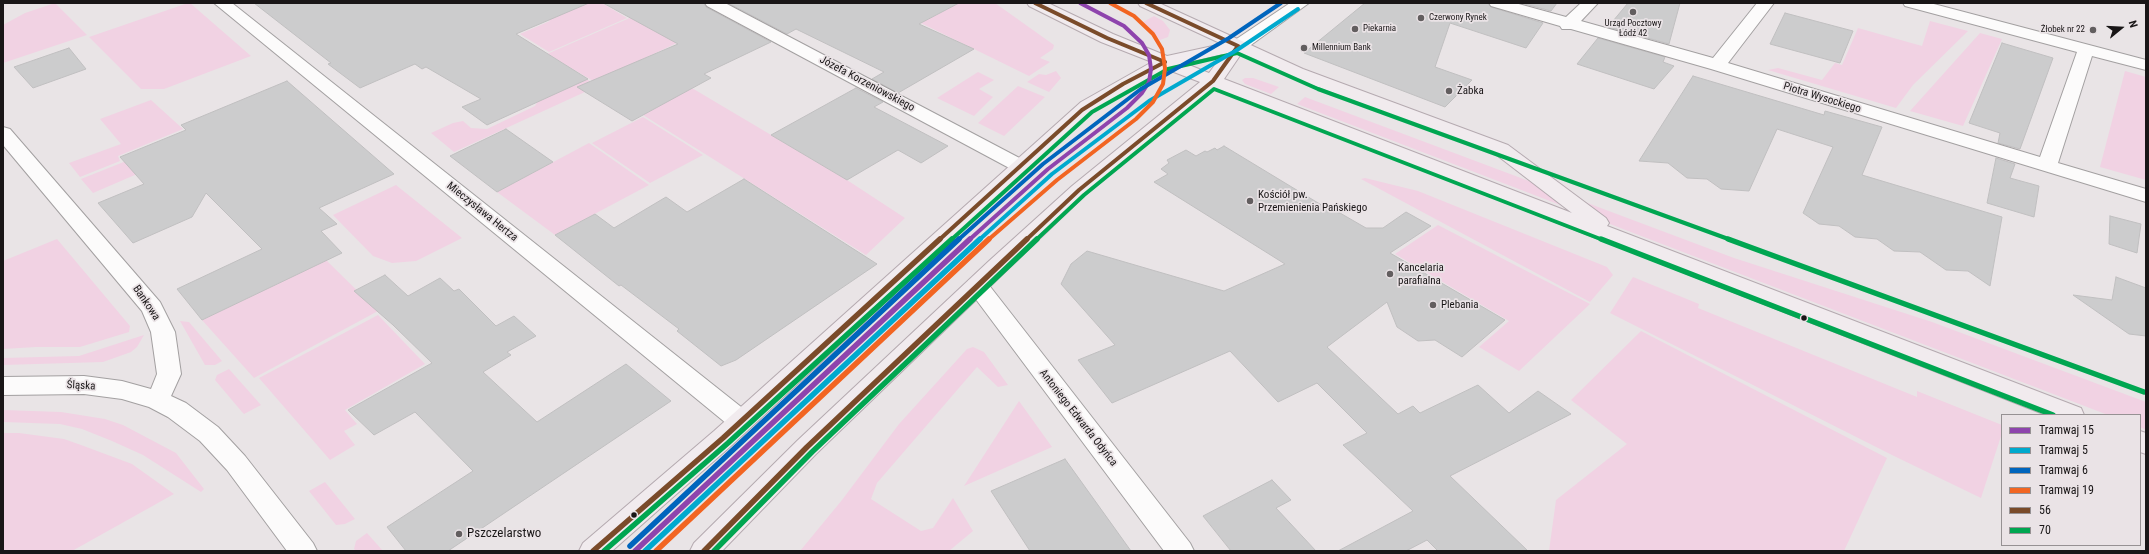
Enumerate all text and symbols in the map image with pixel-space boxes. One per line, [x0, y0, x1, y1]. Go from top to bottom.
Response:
marker: Urząd Pocztowy Łódź 42 [1628, 7, 1638, 17]
north arrow [2101, 8, 2141, 48]
marker: Czerwony Rynek [1416, 13, 1426, 23]
place label: Czerwony Rynek [1429, 13, 1487, 23]
place label: Urząd Pocztowy Łódź 42 [1605, 19, 1661, 40]
text: N [2126, 19, 2140, 29]
marker: Piekarnia [1350, 24, 1360, 34]
place label: Piekarnia [1363, 24, 1396, 34]
place label: Żłobek nr 22 [2041, 25, 2085, 35]
marker: Żłobek nr 22 [2088, 25, 2098, 35]
marker: Millennium Bank [1299, 43, 1309, 53]
place label: Millennium Bank [1312, 43, 1371, 53]
street label: Józefa Korzeniowskiego [817, 53, 917, 115]
street label: Piotra Wysockiego [1782, 80, 1862, 116]
place label: Żabka [1457, 84, 1484, 98]
marker: Żabka [1444, 86, 1454, 96]
street label: Mieczysława Hertza [444, 179, 520, 245]
place label: Kościół pw. Przemienienia Pańskiego [1258, 188, 1367, 214]
marker: Kościół pw. Przemienienia Pańskiego [1245, 196, 1255, 206]
place label: Kancelaria parafialna [1398, 261, 1444, 287]
marker: Kancelaria parafialna [1385, 269, 1395, 279]
street label: Bankowa [129, 283, 163, 323]
place label: Plebania [1441, 298, 1479, 312]
marker: Plebania [1428, 300, 1438, 310]
unlabelled marker [1799, 313, 1809, 323]
street label: Antoniego Edwarda Odyńca [1036, 367, 1120, 469]
street label: Śląska [66, 379, 96, 393]
legend [2001, 414, 2141, 546]
text: Tramwaj 15 [2039, 423, 2094, 437]
text: Tramwaj 5 [2039, 443, 2088, 457]
text: Tramwaj 6 [2039, 463, 2088, 477]
text: Tramwaj 19 [2039, 483, 2094, 497]
text: 56 [2039, 503, 2051, 517]
unlabelled marker [629, 510, 639, 520]
text: 70 [2039, 523, 2051, 537]
place label: Pszczelarstwo [467, 526, 541, 542]
marker: Pszczelarstwo [454, 529, 464, 539]

